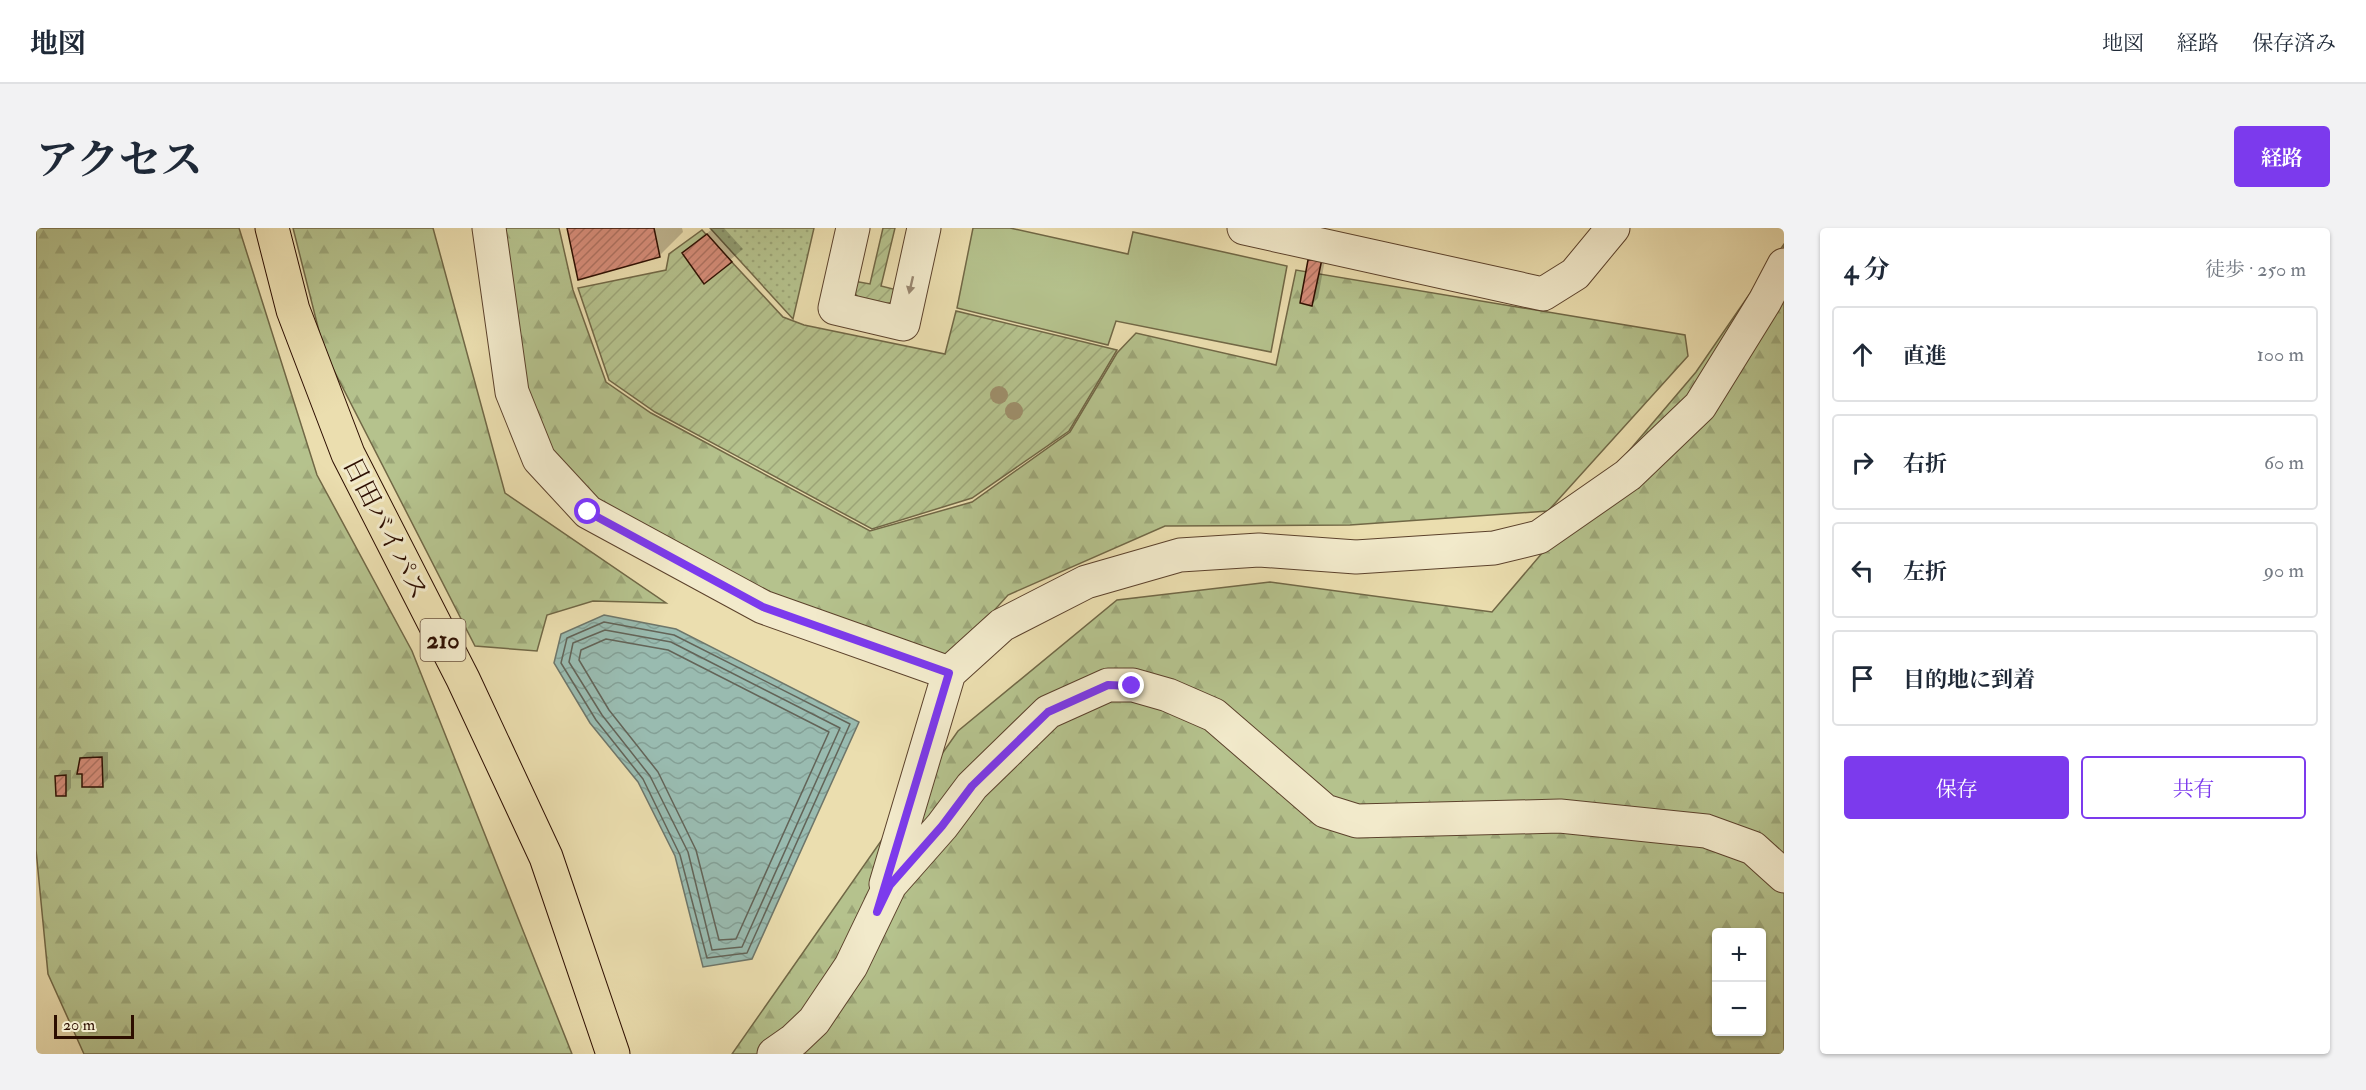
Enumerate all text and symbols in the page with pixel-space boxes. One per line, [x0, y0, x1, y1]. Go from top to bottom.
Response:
text: 地図 [30, 27, 86, 62]
text: 地図 [2102, 30, 2144, 57]
text: 経路 [2177, 30, 2219, 57]
text: 保存済み [2252, 30, 2336, 57]
button: 経路 [2234, 126, 2330, 187]
text: アクセス [36, 135, 203, 187]
text: 4 分 [1844, 254, 1890, 286]
text: 徒歩 · 250 m [2205, 257, 2306, 282]
one-way arrow [906, 276, 916, 294]
icon: ahead [1846, 338, 1879, 371]
text: 直進 [1903, 342, 1947, 370]
text: 100 m [2257, 342, 2304, 367]
icon: right [1846, 446, 1879, 479]
text: 右折 [1903, 450, 1947, 478]
text: 60 m [2264, 450, 2304, 475]
street label: 日田バイパス [336, 452, 435, 605]
route start [574, 498, 600, 524]
icon: left [1846, 554, 1879, 587]
text: 左折 [1903, 558, 1947, 586]
text: 90 m [2264, 558, 2304, 583]
road number: 210 [420, 619, 466, 661]
icon: arrive [1846, 662, 1879, 695]
text: 目的地に到着 [1903, 666, 2035, 694]
route end [1118, 672, 1144, 698]
button: 保存 [1844, 756, 2069, 819]
button: 共有 [2081, 756, 2306, 819]
map controls [1712, 928, 1766, 1036]
button: + [1712, 928, 1766, 982]
button: − [1712, 982, 1766, 1036]
scale bar [54, 1012, 134, 1040]
text: 20 m [63, 1015, 95, 1035]

